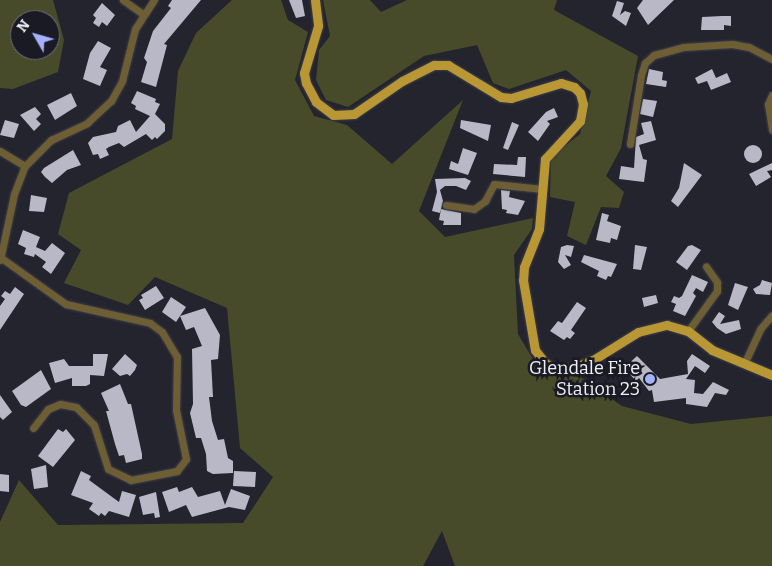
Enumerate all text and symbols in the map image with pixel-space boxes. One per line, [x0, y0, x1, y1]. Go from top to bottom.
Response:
north arrow [10, 10, 60, 60]
text: N [14, 17, 34, 36]
place label: Glendale Fire Station 23 [529, 358, 640, 400]
marker: Glendale Fire Station 23 [644, 373, 656, 385]

